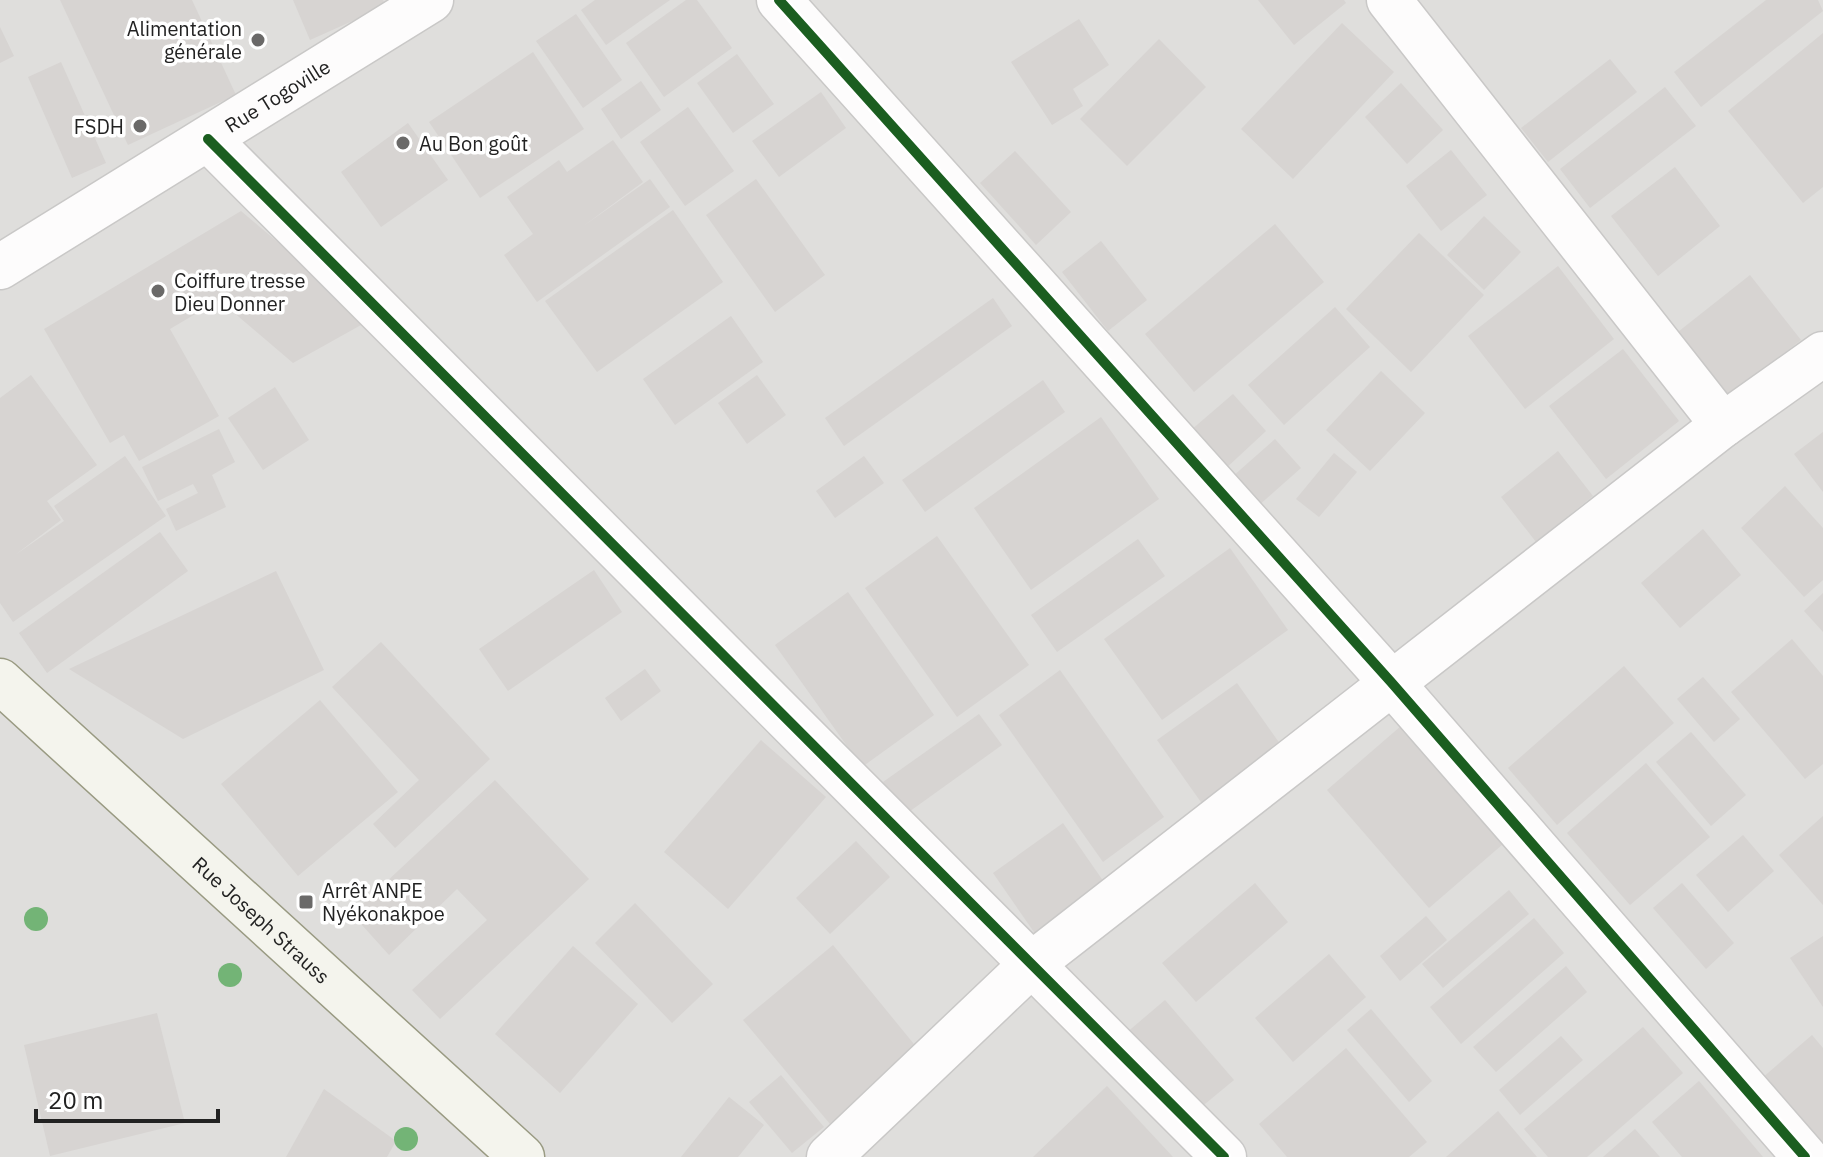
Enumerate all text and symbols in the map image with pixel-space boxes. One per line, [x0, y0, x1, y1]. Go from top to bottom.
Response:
place label: Alimentation générale [127, 15, 242, 65]
marker: Alimentation générale [249, 31, 267, 49]
street label: Rue Togoville [219, 52, 335, 138]
place label: FSDH [74, 113, 124, 140]
marker: FSDH [131, 117, 149, 135]
place label: Au Bon goût [419, 130, 528, 157]
marker: Au Bon goût [394, 134, 412, 152]
place label: Coiffure tresse Dieu Donner [174, 267, 305, 317]
marker: Coiffure tresse Dieu Donner [149, 282, 167, 300]
street label: Rue Joseph Strauss [187, 850, 336, 989]
place label: Arrêt ANPE Nyékonakpoe [322, 877, 445, 927]
marker: Arrêt ANPE Nyékonakpoe [297, 893, 315, 911]
scale bar [36, 1073, 218, 1123]
text: 20 m [48, 1084, 103, 1116]

